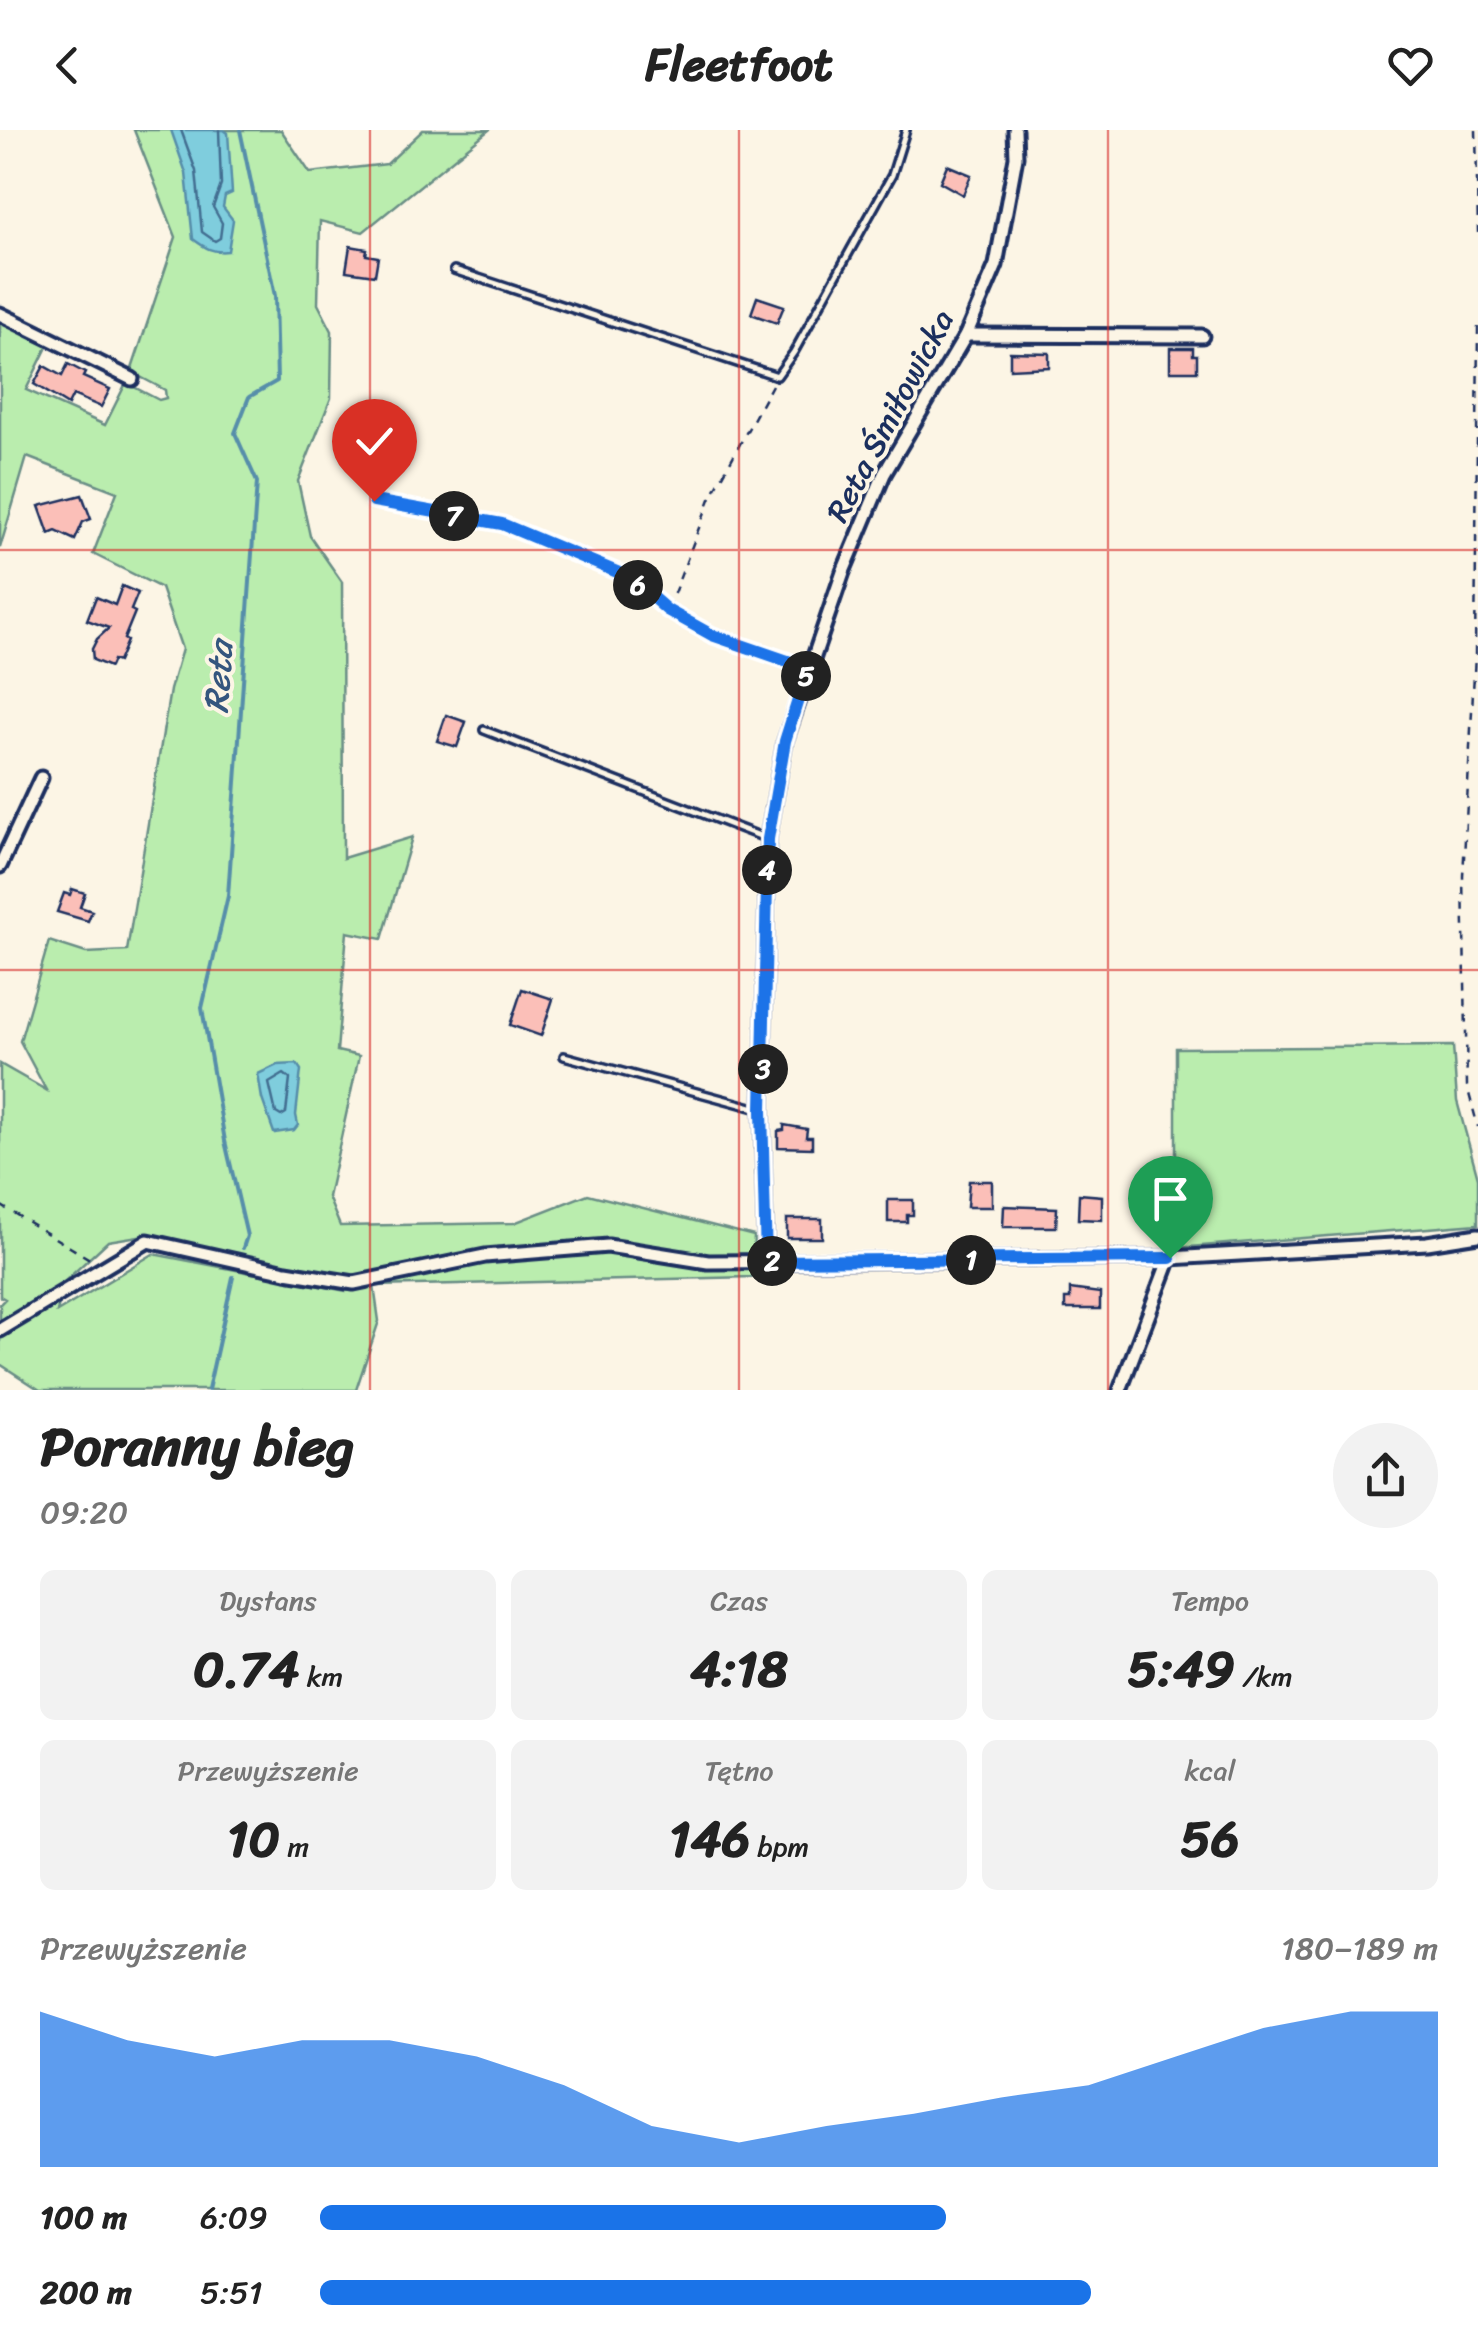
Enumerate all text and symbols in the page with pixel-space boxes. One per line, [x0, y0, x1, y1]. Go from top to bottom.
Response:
text: Fleetfoot [645, 25, 833, 105]
icon: back [40, 38, 95, 93]
icon: heart [1383, 38, 1438, 93]
street label: Reta Śmiłowicka [810, 299, 970, 533]
pin [332, 399, 417, 502]
icon: check [347, 414, 402, 469]
pin: 7 [429, 491, 479, 541]
text: 7 [446, 491, 462, 540]
pin: 6 [613, 560, 663, 610]
text: 6 [630, 560, 646, 609]
water label: Reta [185, 634, 252, 715]
pin: 5 [781, 651, 831, 701]
text: 5 [797, 651, 815, 700]
pin: 4 [742, 845, 792, 895]
text: 4 [758, 845, 776, 894]
pin: 3 [738, 1044, 788, 1094]
text: 3 [755, 1044, 771, 1093]
pin [1128, 1156, 1213, 1259]
icon: arrive [1143, 1171, 1198, 1226]
pin: 1 [946, 1235, 996, 1285]
text: 1 [965, 1235, 977, 1284]
pin: 2 [747, 1236, 797, 1286]
text: 2 [764, 1236, 780, 1285]
text: Poranny bieg [40, 1398, 354, 1495]
button: share [1333, 1423, 1438, 1528]
text: 09:20 [40, 1484, 128, 1541]
text: Dystans [219, 1576, 317, 1625]
text: Czas [710, 1576, 768, 1625]
text: Tempo [1171, 1576, 1249, 1625]
text: 0.74 [193, 1625, 299, 1714]
text: 4:18 [690, 1625, 788, 1714]
text: 5:49 [1127, 1625, 1235, 1714]
text: km [299, 1652, 343, 1701]
text: /km [1235, 1652, 1293, 1701]
text: Przewyższenie [177, 1746, 359, 1795]
text: Tętno [705, 1746, 774, 1795]
text: kcal [1185, 1746, 1235, 1795]
text: 10 [227, 1795, 280, 1884]
text: 146 [669, 1795, 750, 1884]
text: 56 [1181, 1795, 1239, 1884]
text: m [280, 1822, 309, 1871]
text: bpm [750, 1822, 809, 1871]
text: Przewyższenie [40, 1920, 247, 1977]
text: 180–189 m [1281, 1920, 1438, 1977]
text: 100 m [40, 2189, 127, 2246]
text: 6:09 [200, 2189, 268, 2246]
text: 200 m [40, 2264, 132, 2321]
text: 5:51 [200, 2264, 263, 2321]

